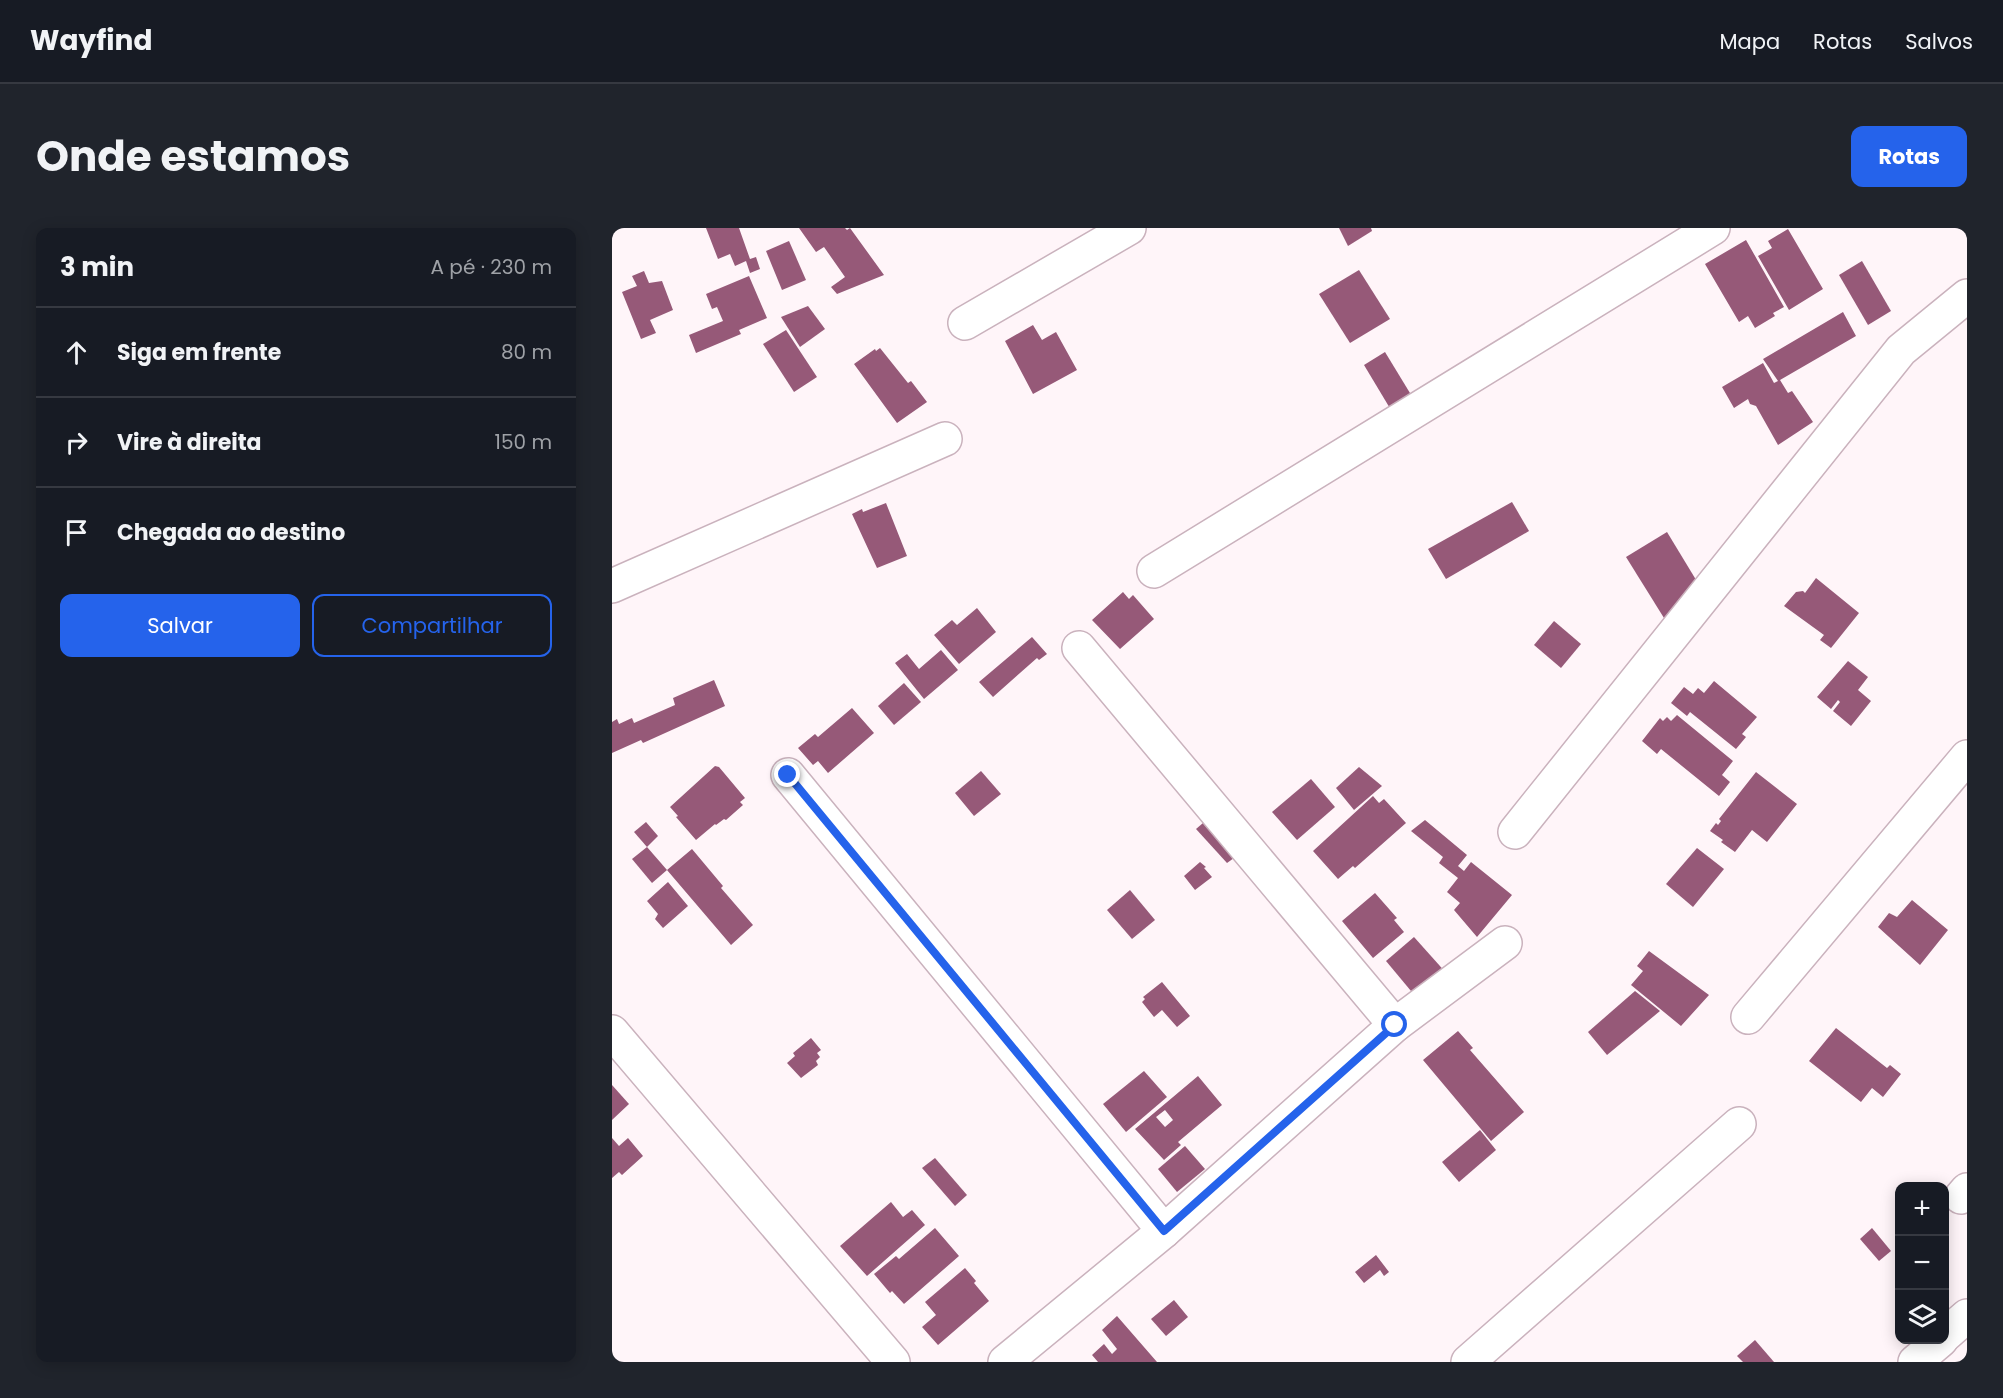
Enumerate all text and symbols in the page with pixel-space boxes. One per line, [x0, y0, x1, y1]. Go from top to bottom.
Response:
text: Wayfind [30, 21, 152, 60]
text: Mapa [1719, 27, 1780, 56]
text: Rotas [1813, 27, 1872, 56]
text: Salvos [1905, 27, 1973, 56]
button: Rotas [1851, 126, 1967, 187]
text: Onde estamos [36, 127, 350, 186]
text: 3 min [60, 249, 134, 285]
text: A pé · 230 m [431, 253, 552, 281]
icon: ahead [60, 336, 93, 369]
text: Siga em frente [117, 337, 281, 368]
text: 80 m [501, 338, 552, 366]
icon: right [60, 426, 93, 459]
text: Vire à direita [117, 427, 262, 458]
text: 150 m [495, 428, 552, 456]
icon: arrive [60, 516, 93, 549]
text: Chegada ao destino [117, 517, 345, 548]
button: Salvar [60, 594, 300, 657]
button: Compartilhar [312, 594, 552, 657]
route end [774, 761, 800, 787]
route start [1381, 1011, 1407, 1037]
map controls [1895, 1182, 1949, 1344]
button: + [1895, 1182, 1949, 1236]
button: − [1895, 1236, 1949, 1290]
button: layers [1895, 1290, 1949, 1344]

